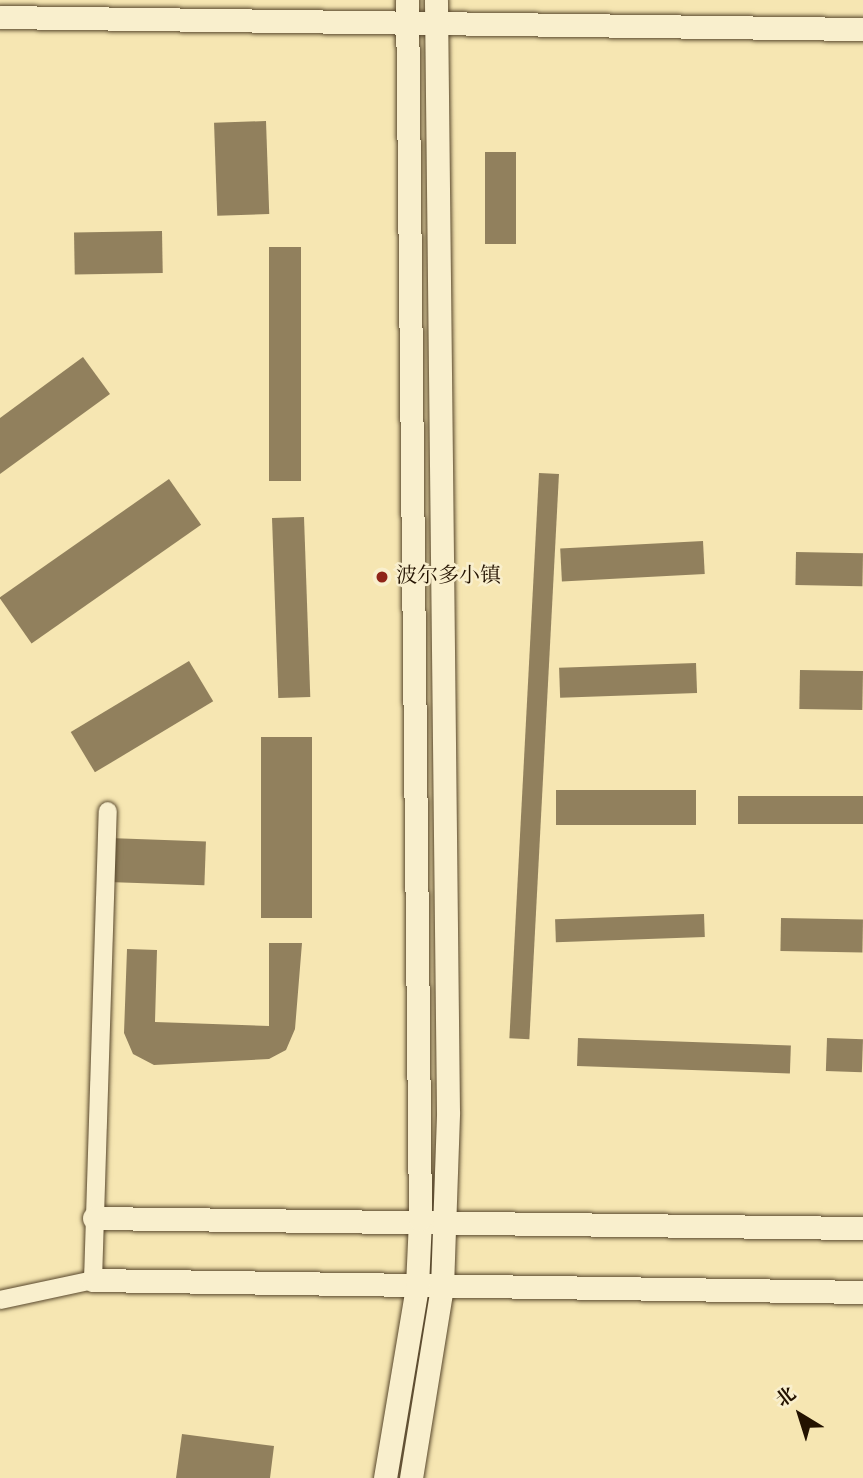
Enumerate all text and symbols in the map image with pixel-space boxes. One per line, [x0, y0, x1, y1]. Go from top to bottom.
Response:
place label: 波尔多小镇 [396, 564, 501, 590]
marker: 波尔多小镇 [374, 569, 390, 585]
north arrow [765, 1380, 835, 1450]
text: 北 [773, 1385, 800, 1411]

